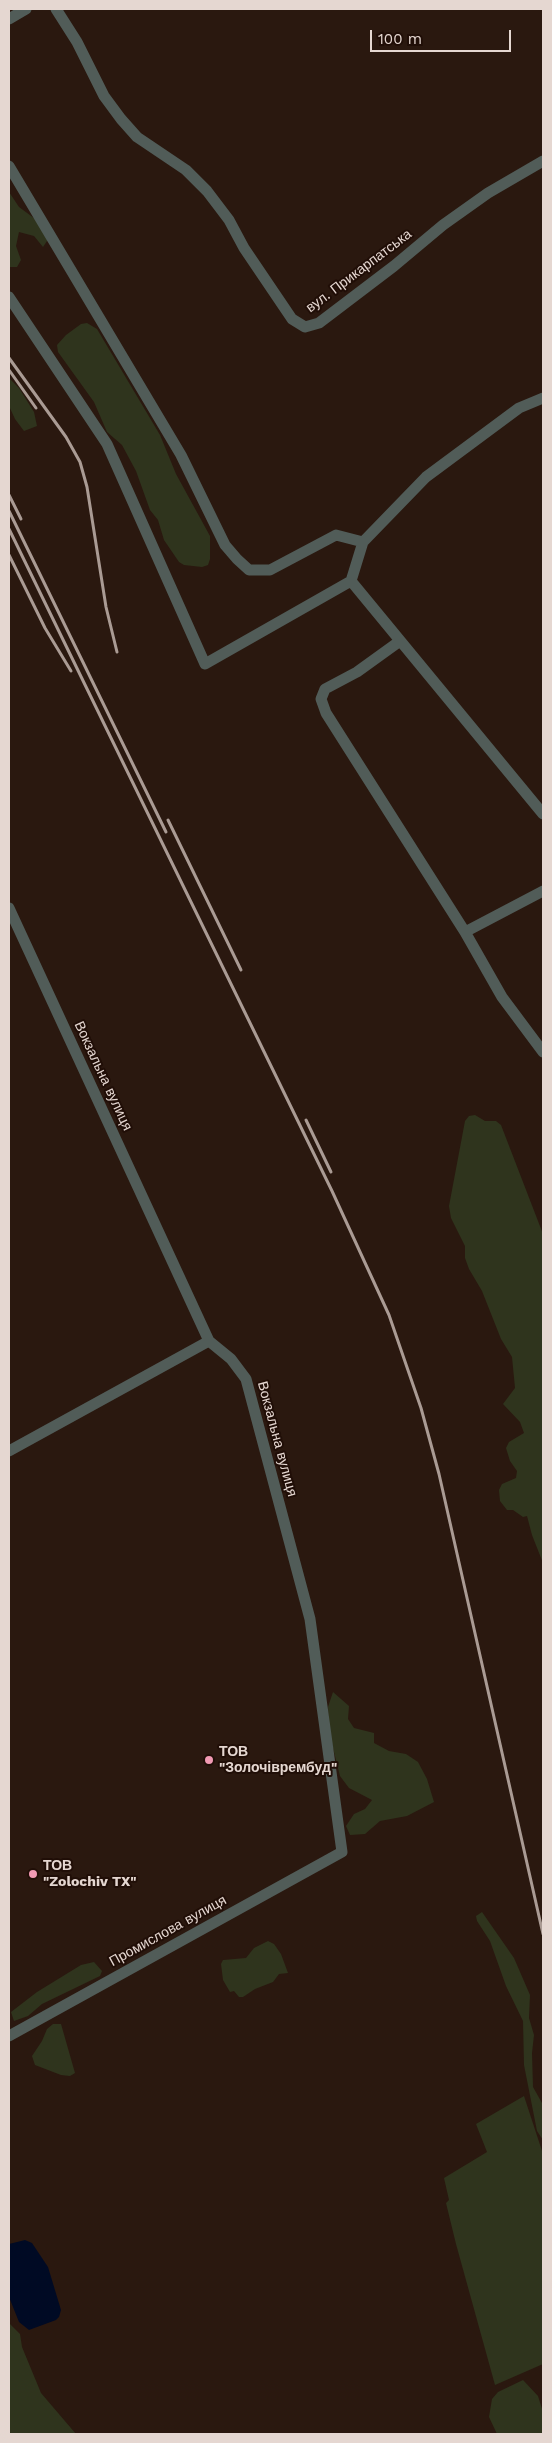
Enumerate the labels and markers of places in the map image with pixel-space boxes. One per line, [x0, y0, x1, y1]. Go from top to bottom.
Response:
place label: ТОВ "Золочіврембуд" [219, 1744, 337, 1776]
marker: ТОВ "Золочіврембуд" [203, 1754, 215, 1766]
place label: ТОВ "Zolochiv TX" [43, 1858, 137, 1890]
marker: ТОВ "Zolochiv TX" [27, 1868, 39, 1880]

